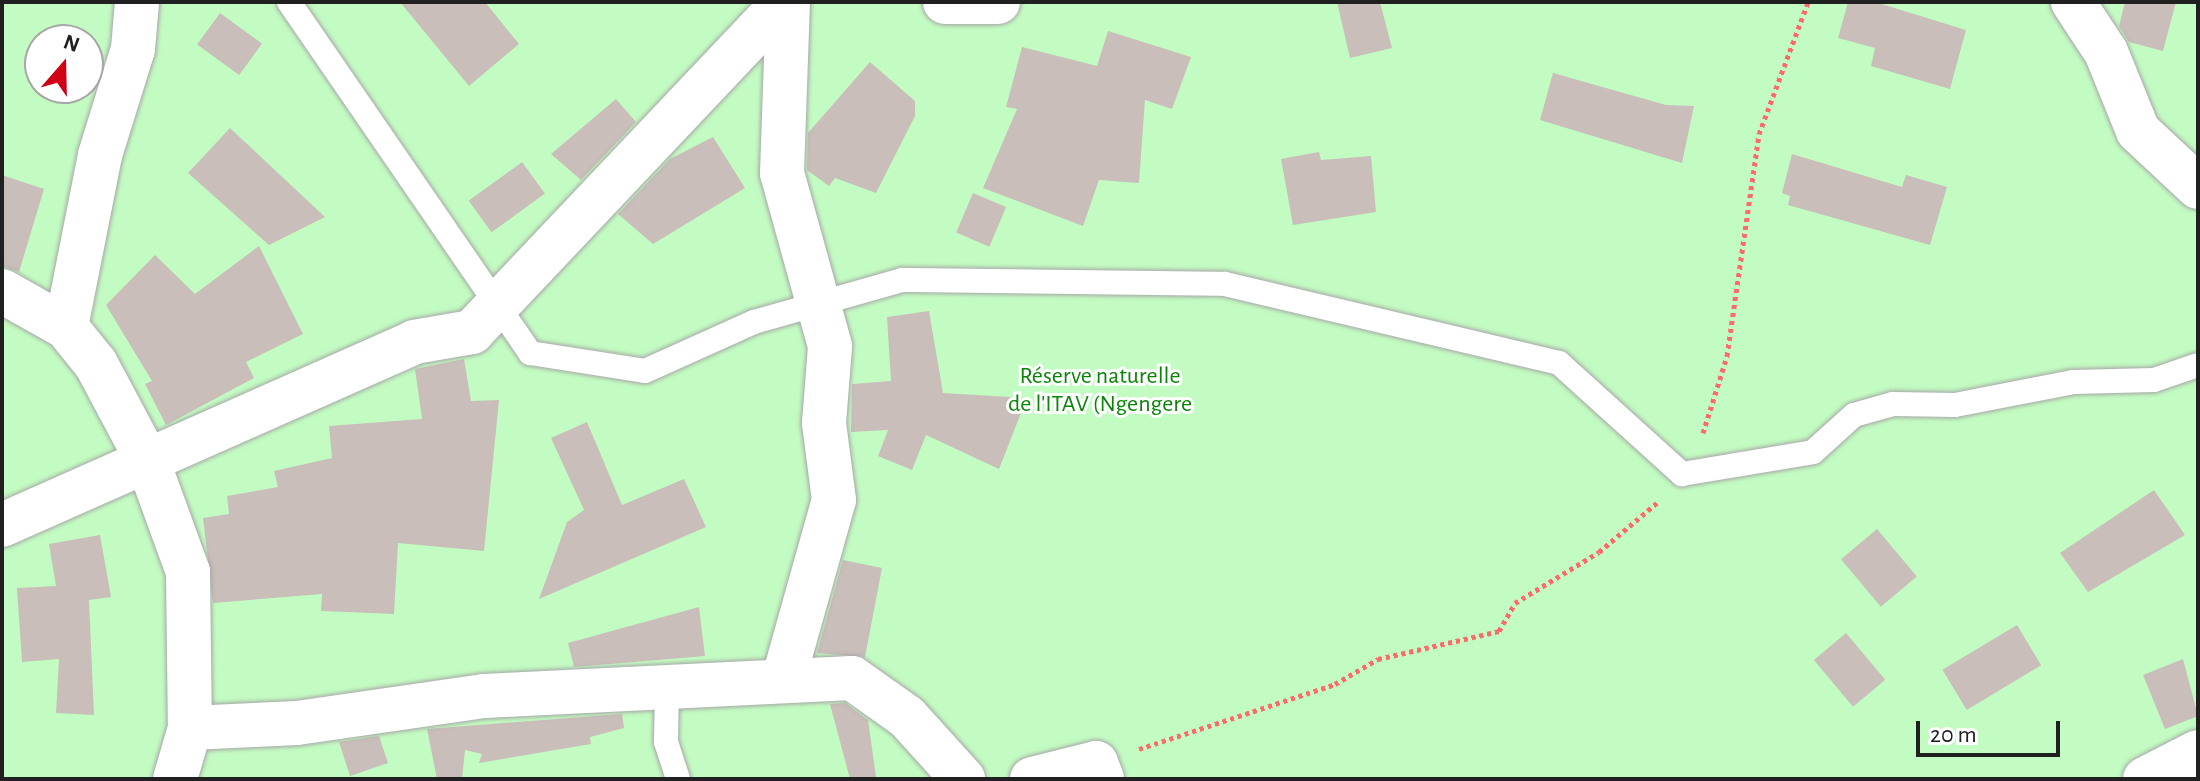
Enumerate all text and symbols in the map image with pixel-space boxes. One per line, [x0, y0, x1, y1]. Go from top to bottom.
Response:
north arrow [24, 24, 104, 104]
text: N [61, 30, 82, 56]
park label: Réserve naturelle de l'ITAV (Ngengere [1008, 363, 1192, 419]
scale bar [1920, 705, 2064, 755]
text: 20 m [1930, 723, 1977, 747]

